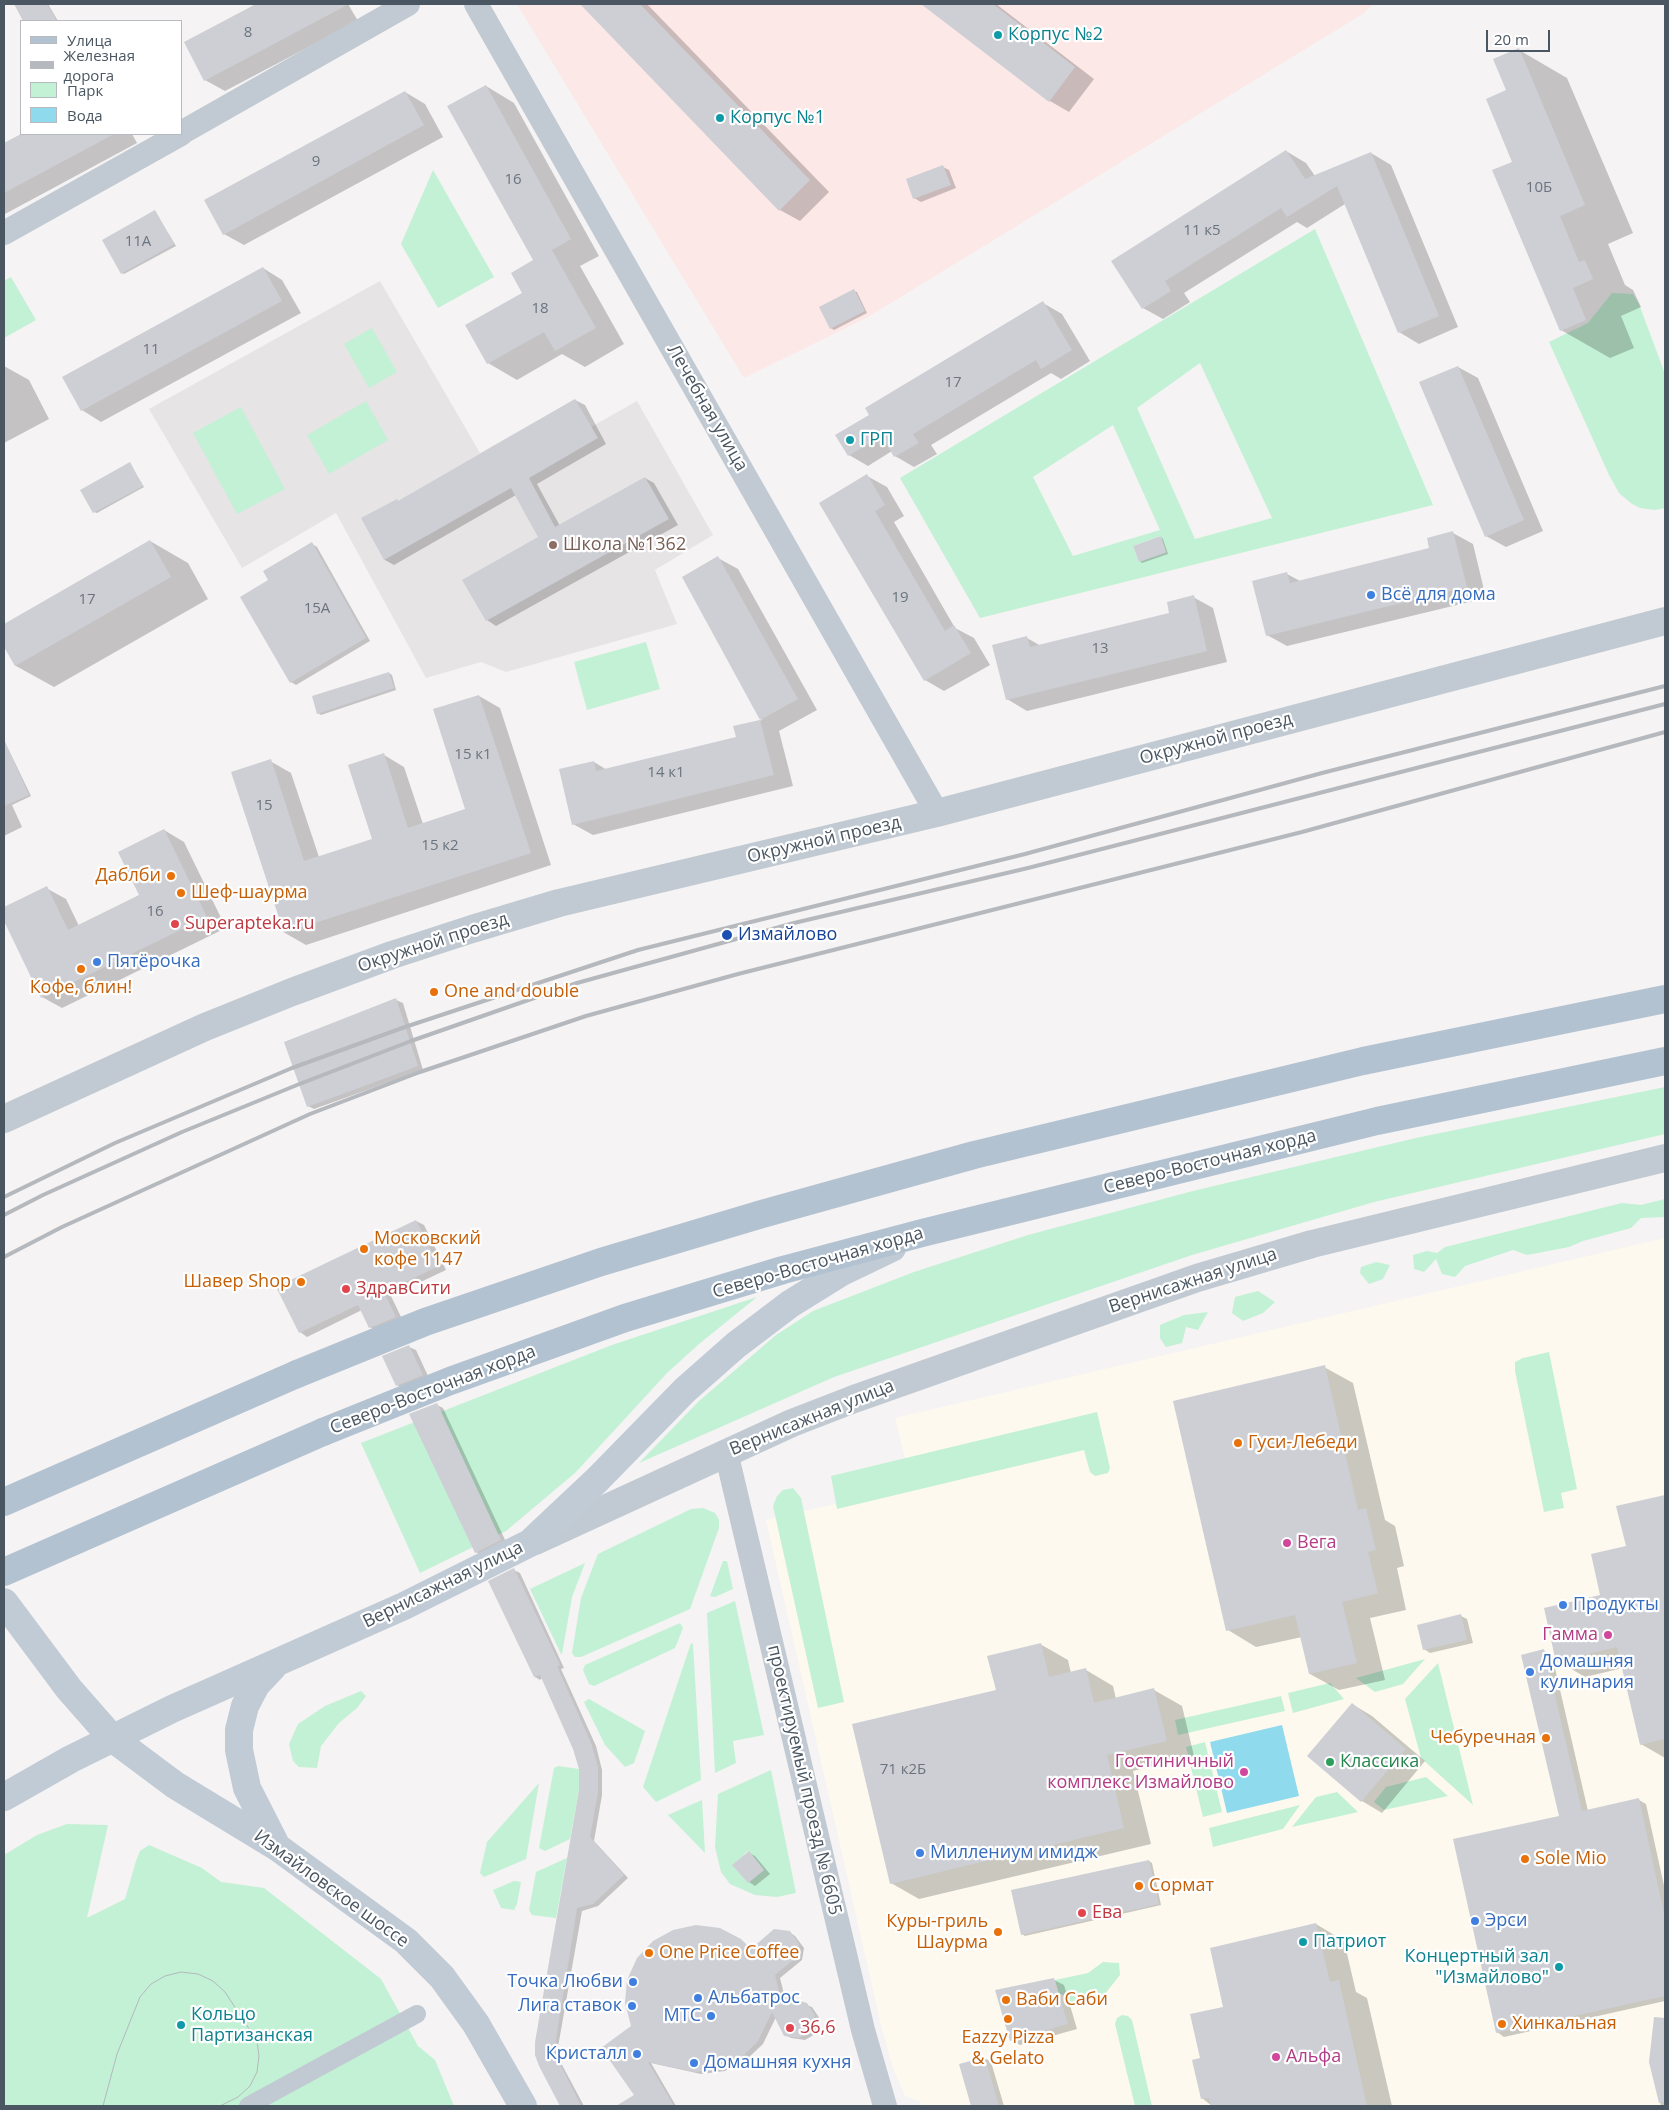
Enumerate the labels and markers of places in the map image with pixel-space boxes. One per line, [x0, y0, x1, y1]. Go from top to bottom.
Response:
place label: Корпус №2 [1008, 24, 1103, 46]
marker: Корпус №2 [992, 29, 1004, 41]
place label: Корпус №1 [730, 107, 825, 129]
marker: Корпус №1 [714, 112, 726, 124]
place label: ГРП [860, 429, 893, 451]
marker: ГРП [844, 434, 856, 446]
place label: Школа №1362 [563, 534, 686, 556]
marker: Школа №1362 [547, 539, 559, 551]
place label: Всё для дома [1381, 584, 1496, 606]
marker: Всё для дома [1365, 589, 1377, 601]
place label: Даблби [96, 865, 161, 887]
marker: Даблби [165, 870, 177, 882]
place label: Шеф-шаурма [191, 882, 308, 904]
marker: Шеф-шаурма [175, 887, 187, 899]
place label: Superapteka.ru [185, 913, 315, 935]
marker: Superapteka.ru [169, 918, 181, 930]
place label: Измайлово [738, 924, 837, 946]
marker: Измайлово [720, 928, 734, 942]
place label: Пятёрочка [107, 951, 201, 973]
marker: Пятёрочка [91, 956, 103, 968]
marker: Кофе, блин! [75, 963, 87, 975]
place label: Кофе, блин! [30, 977, 132, 999]
place label: One and double [444, 981, 579, 1003]
marker: One and double [428, 986, 440, 998]
place label: Московский кофе 1147 [374, 1228, 481, 1270]
marker: Московский кофе 1147 [358, 1243, 370, 1255]
place label: Шавер Shop [184, 1271, 291, 1293]
marker: Шавер Shop [295, 1276, 307, 1288]
place label: ЗдравСити [356, 1278, 451, 1300]
marker: ЗдравСити [340, 1283, 352, 1295]
place label: Гуси-Лебеди [1248, 1432, 1358, 1454]
marker: Гуси-Лебеди [1232, 1437, 1244, 1449]
place label: Вега [1297, 1532, 1336, 1554]
marker: Вега [1281, 1537, 1293, 1549]
place label: Продукты [1573, 1594, 1659, 1616]
marker: Продукты [1557, 1599, 1569, 1611]
place label: Гамма [1542, 1624, 1598, 1646]
marker: Гамма [1602, 1629, 1614, 1641]
place label: Домашняя кулинария [1540, 1651, 1634, 1694]
marker: Домашняя кулинария [1524, 1666, 1536, 1678]
place label: Чебуречная [1430, 1727, 1536, 1749]
marker: Чебуречная [1540, 1732, 1552, 1744]
place label: Гостиничный комплекс Измайлово [1047, 1751, 1234, 1794]
place label: Классика [1340, 1751, 1419, 1773]
marker: Классика [1324, 1756, 1336, 1768]
marker: Гостиничный комплекс Измайлово [1238, 1766, 1250, 1778]
place label: Миллениум имидж [930, 1842, 1098, 1864]
marker: Миллениум имидж [914, 1847, 926, 1859]
place label: Sole Mio [1535, 1848, 1607, 1870]
marker: Sole Mio [1519, 1853, 1531, 1865]
place label: Сормат [1149, 1875, 1214, 1897]
marker: Сормат [1133, 1880, 1145, 1892]
place label: Ева [1092, 1902, 1122, 1924]
marker: Ева [1076, 1907, 1088, 1919]
place label: Эрси [1485, 1910, 1527, 1932]
place label: Куры-гриль Шаурма [886, 1911, 988, 1954]
marker: Эрси [1469, 1915, 1481, 1927]
marker: Куры-гриль Шаурма [992, 1926, 1004, 1938]
place label: Патриот [1313, 1931, 1386, 1953]
marker: Патриот [1297, 1936, 1309, 1948]
place label: One Price Coffee [659, 1942, 799, 1964]
place label: Концертный зал "Измайлово" [1405, 1946, 1549, 1988]
marker: One Price Coffee [643, 1947, 655, 1959]
marker: Концертный зал "Измайлово" [1553, 1961, 1565, 1973]
place label: Точка Любви [507, 1971, 623, 1993]
marker: Точка Любви [627, 1976, 639, 1988]
place label: Альбатрос [708, 1987, 800, 2009]
place label: Ваби Саби [1016, 1989, 1108, 2011]
marker: Альбатрос [692, 1992, 704, 2004]
marker: Ваби Саби [1000, 1994, 1012, 2006]
place label: Лига ставок [518, 1995, 622, 2017]
marker: Лига ставок [626, 2000, 638, 2012]
place label: Кольцо Партизанская [191, 2004, 313, 2046]
place label: МТС [664, 2005, 701, 2027]
marker: МТС [705, 2010, 717, 2022]
marker: Eazzy Pizza & Gelato [1002, 2013, 1014, 2025]
place label: Хинкальная [1512, 2013, 1617, 2035]
place label: 36,6 [800, 2017, 836, 2039]
marker: Хинкальная [1496, 2018, 1508, 2030]
marker: Кольцо Партизанская [175, 2019, 187, 2031]
marker: 36,6 [784, 2022, 796, 2034]
place label: Eazzy Pizza & Gelato [962, 2027, 1054, 2070]
place label: Кристалл [546, 2043, 627, 2065]
place label: Альфа [1286, 2046, 1341, 2068]
marker: Кристалл [631, 2048, 643, 2060]
marker: Альфа [1270, 2051, 1282, 2063]
place label: Домашняя кухня [704, 2052, 851, 2074]
marker: Домашняя кухня [688, 2057, 700, 2069]

